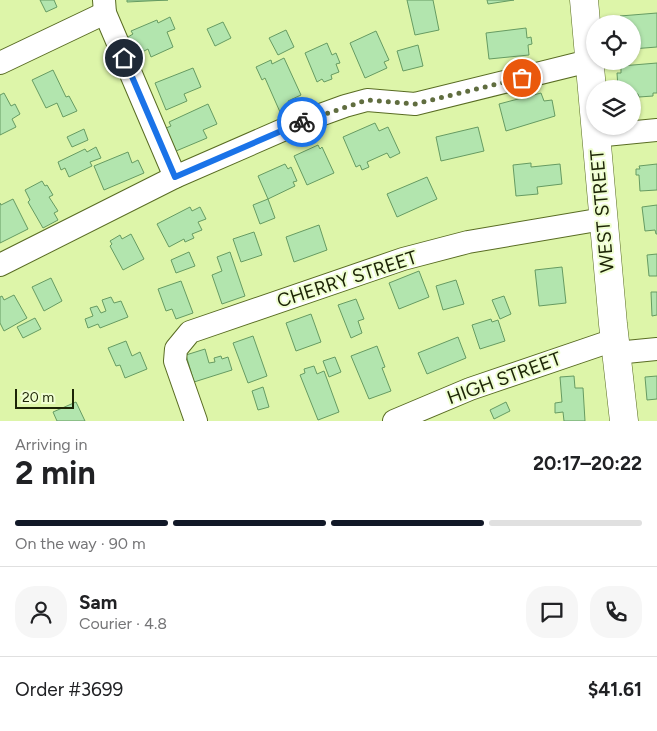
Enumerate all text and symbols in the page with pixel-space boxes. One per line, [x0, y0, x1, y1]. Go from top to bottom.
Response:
map controls [586, 15, 641, 135]
button: locate [586, 15, 641, 70]
pin [103, 37, 145, 79]
icon: home [110, 44, 138, 72]
pin [501, 57, 543, 99]
icon: bag [508, 64, 536, 92]
button: layers [586, 80, 641, 135]
courier [277, 97, 327, 147]
icon: bike [288, 108, 316, 136]
street label: WEST STREET [585, 148, 619, 273]
street label: CHERRY STREET [274, 245, 421, 313]
street label: HIGH STREET [444, 347, 565, 409]
scale bar [15, 386, 74, 409]
text: 20 m [22, 389, 54, 406]
text: Arriving in [15, 435, 87, 454]
text: 20:17–20:22 [533, 452, 642, 475]
text: 2 min [15, 454, 96, 492]
text: On the way · 90 m [15, 534, 146, 553]
button: person [15, 586, 67, 638]
button: chat [526, 586, 578, 638]
button: phone [590, 586, 642, 638]
text: Sam [79, 591, 117, 614]
text: Courier · 4.8 [79, 614, 167, 633]
text: Order #3699 [15, 678, 123, 701]
text: $41.61 [588, 678, 642, 701]

